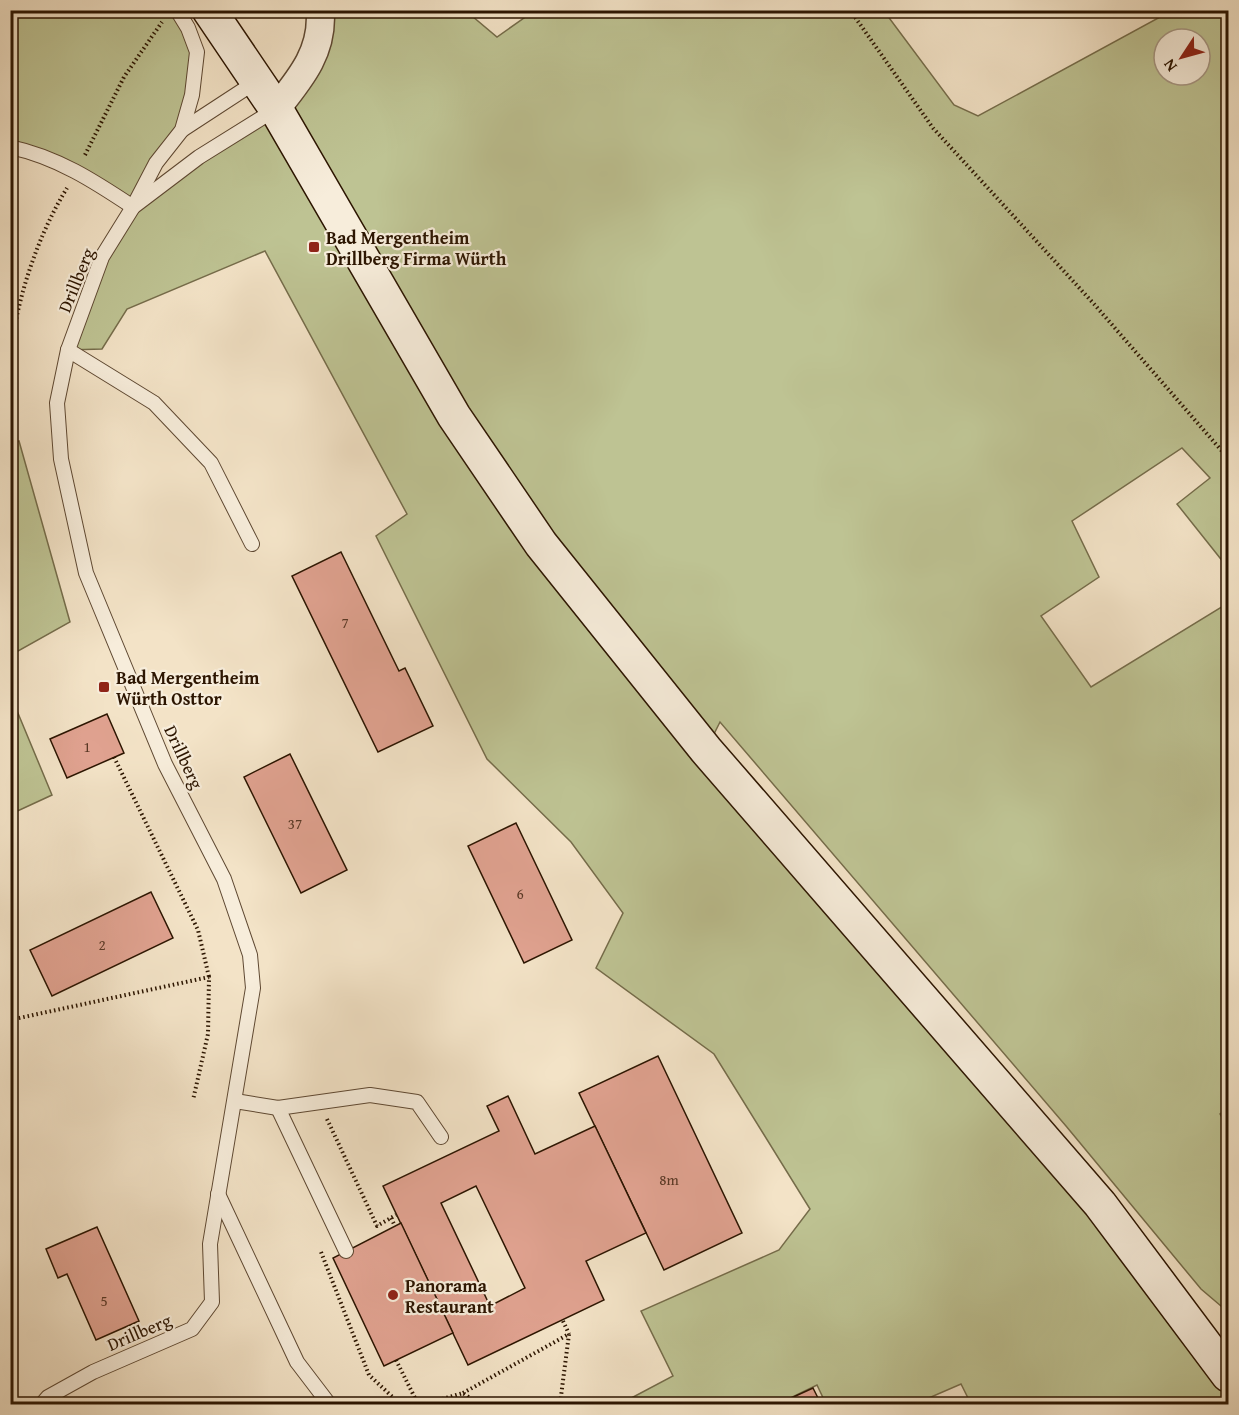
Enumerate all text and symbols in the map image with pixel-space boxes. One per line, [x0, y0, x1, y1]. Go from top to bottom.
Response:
north arrow [1152, 27, 1212, 87]
text: N [1157, 54, 1183, 77]
place label: Bad Mergentheim Drillberg Firma Würth [326, 224, 507, 272]
marker: Bad Mergentheim Drillberg Firma Würth [307, 240, 321, 254]
street label: Drillberg [51, 244, 101, 316]
house number: 7 [341, 612, 349, 633]
place label: Bad Mergentheim Würth Osttor [116, 664, 260, 712]
marker: Bad Mergentheim Würth Osttor [97, 680, 111, 694]
street label: Drillberg [157, 721, 211, 793]
house number: 1 [83, 736, 91, 757]
house number: 37 [288, 813, 302, 834]
house number: 6 [516, 883, 524, 904]
house number: 2 [98, 934, 106, 955]
house number: 8m [659, 1169, 679, 1190]
place label: Panorama Restaurant [405, 1272, 494, 1320]
marker: Panorama Restaurant [386, 1288, 400, 1302]
house number: 5 [100, 1290, 108, 1311]
street label: Drillberg [103, 1306, 175, 1358]

